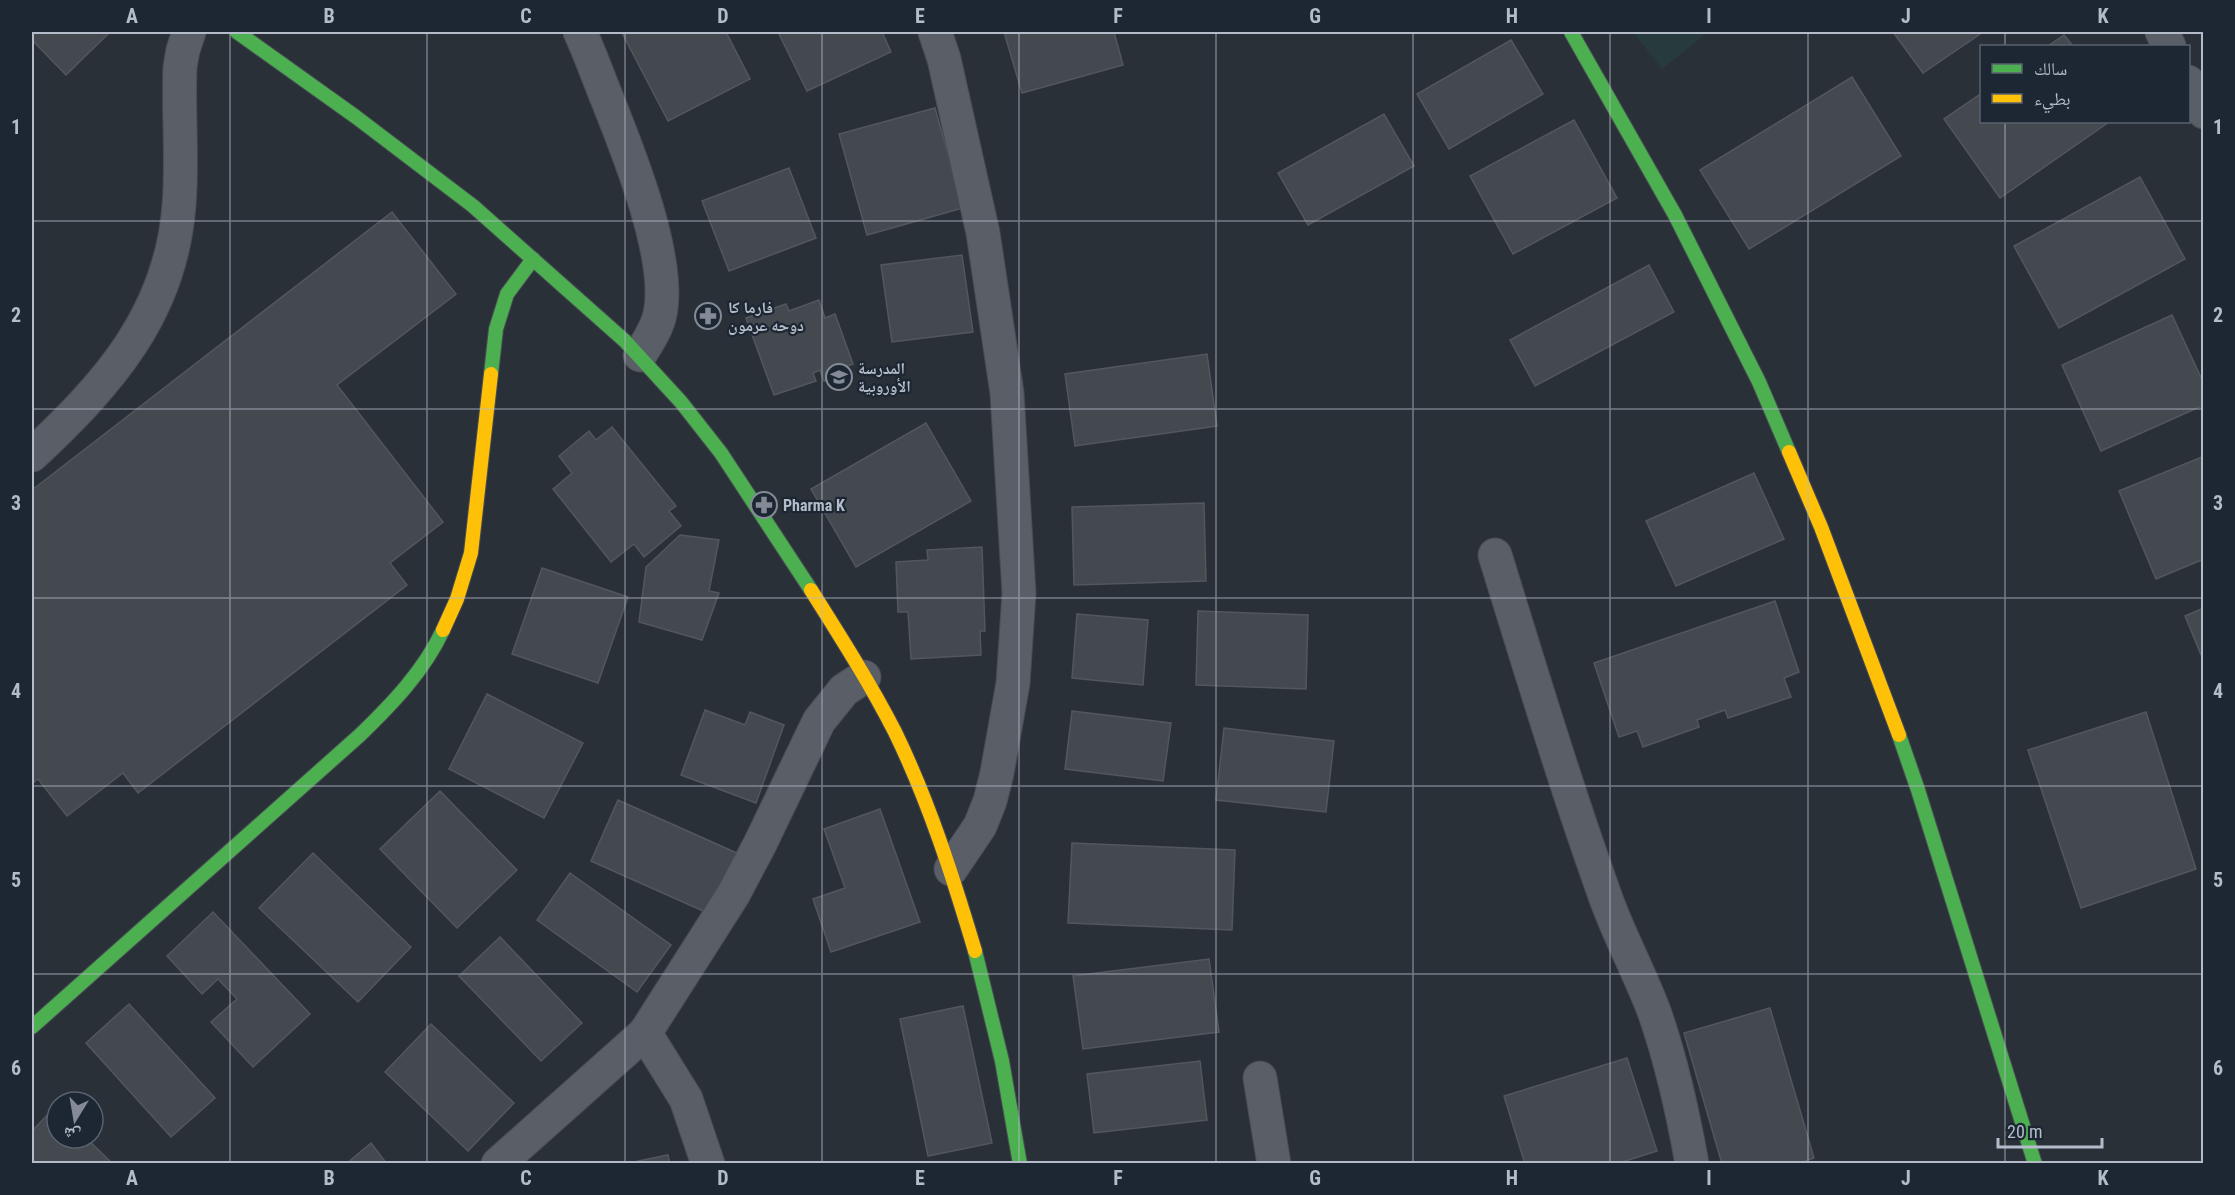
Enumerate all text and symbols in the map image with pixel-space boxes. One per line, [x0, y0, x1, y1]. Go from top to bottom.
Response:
text: A [126, 4, 138, 28]
text: B [323, 4, 335, 28]
text: C [520, 4, 532, 28]
text: D [717, 4, 729, 28]
text: E [915, 4, 925, 28]
text: F [1113, 4, 1123, 28]
text: G [1309, 4, 1321, 28]
text: H [1506, 4, 1518, 28]
text: I [1706, 4, 1712, 28]
text: J [1901, 4, 1911, 28]
text: K [2097, 4, 2109, 28]
legend [1980, 45, 2190, 123]
text: سالك [2034, 58, 2067, 79]
text: بطيء [2034, 88, 2071, 114]
text: 1 [11, 115, 21, 139]
text: 1 [2213, 115, 2223, 139]
place label: فارما كا دوحه عرمون [728, 298, 804, 335]
pharmacy icon: فارما كا دوحه عرمون [693, 301, 723, 331]
text: 2 [11, 303, 21, 327]
text: 2 [2213, 303, 2223, 327]
place label: المدرسة الأوروبية [858, 359, 911, 396]
school or university icon: المدرسة الأوروبية [824, 362, 854, 392]
pharmacy icon: Pharma K [749, 490, 779, 520]
text: 3 [11, 491, 21, 515]
text: 3 [2213, 491, 2223, 515]
place label: Pharma K [783, 496, 845, 515]
text: 4 [11, 679, 21, 703]
text: 4 [2213, 679, 2223, 703]
text: 5 [11, 868, 21, 892]
text: 5 [2213, 868, 2223, 892]
text: 6 [11, 1056, 21, 1080]
text: 6 [2213, 1056, 2223, 1080]
north arrow [45, 1090, 105, 1150]
scale bar [1998, 1111, 2102, 1149]
text: 20 m [2007, 1121, 2042, 1142]
text: ش [62, 1123, 82, 1145]
text: A [126, 1166, 138, 1190]
text: B [323, 1166, 335, 1190]
text: C [520, 1166, 532, 1190]
text: D [717, 1166, 729, 1190]
text: E [915, 1166, 925, 1190]
text: F [1113, 1166, 1123, 1190]
text: G [1309, 1166, 1321, 1190]
text: H [1506, 1166, 1518, 1190]
text: I [1706, 1166, 1712, 1190]
text: J [1901, 1166, 1911, 1190]
text: K [2097, 1166, 2109, 1190]

